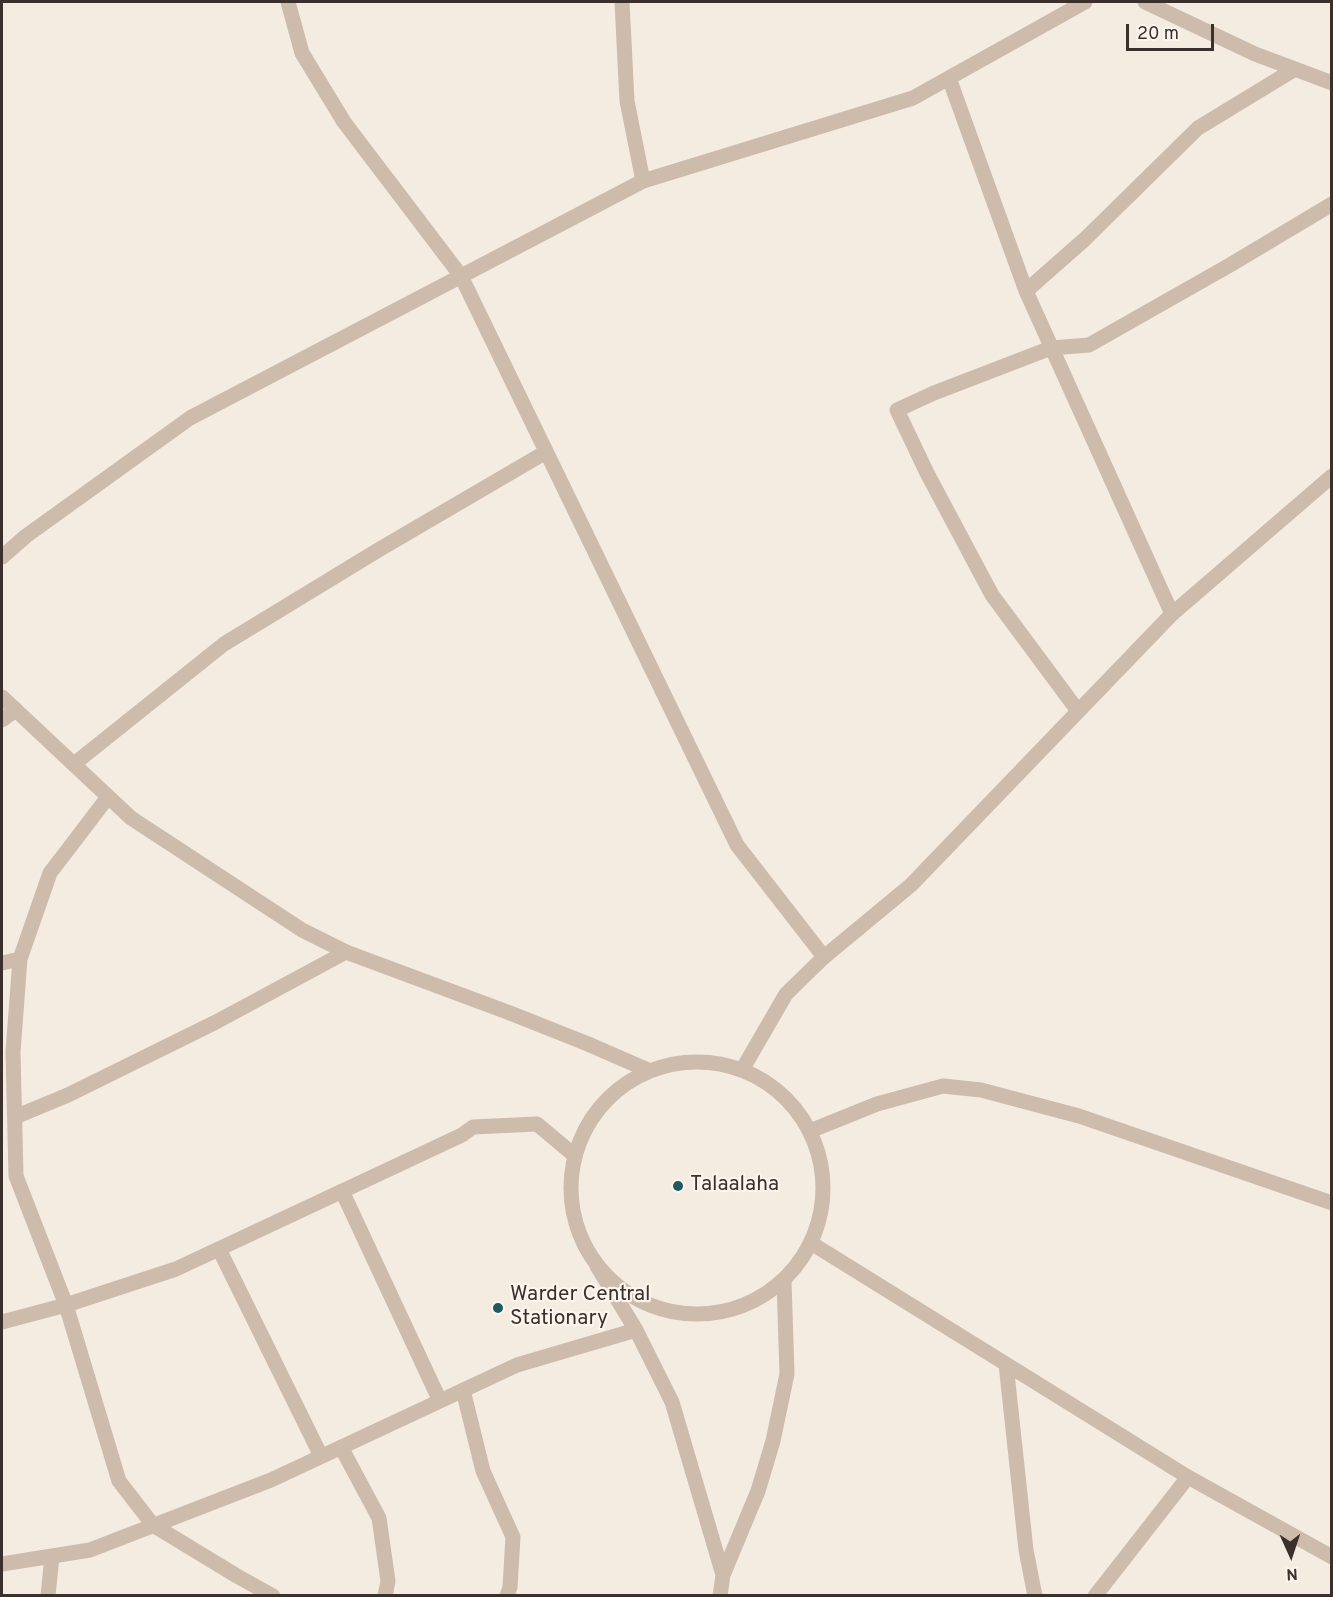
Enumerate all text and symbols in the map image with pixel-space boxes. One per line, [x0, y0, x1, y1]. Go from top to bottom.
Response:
scale bar [1129, 12, 1218, 50]
text: 20 m [1137, 23, 1179, 46]
place label: Talaalaha [690, 1173, 779, 1199]
marker: Talaalaha [671, 1179, 685, 1193]
place label: Warder Central Stationary [510, 1283, 651, 1333]
marker: Warder Central Stationary [491, 1301, 505, 1315]
north arrow [1261, 1525, 1321, 1585]
text: N [1286, 1563, 1298, 1583]

